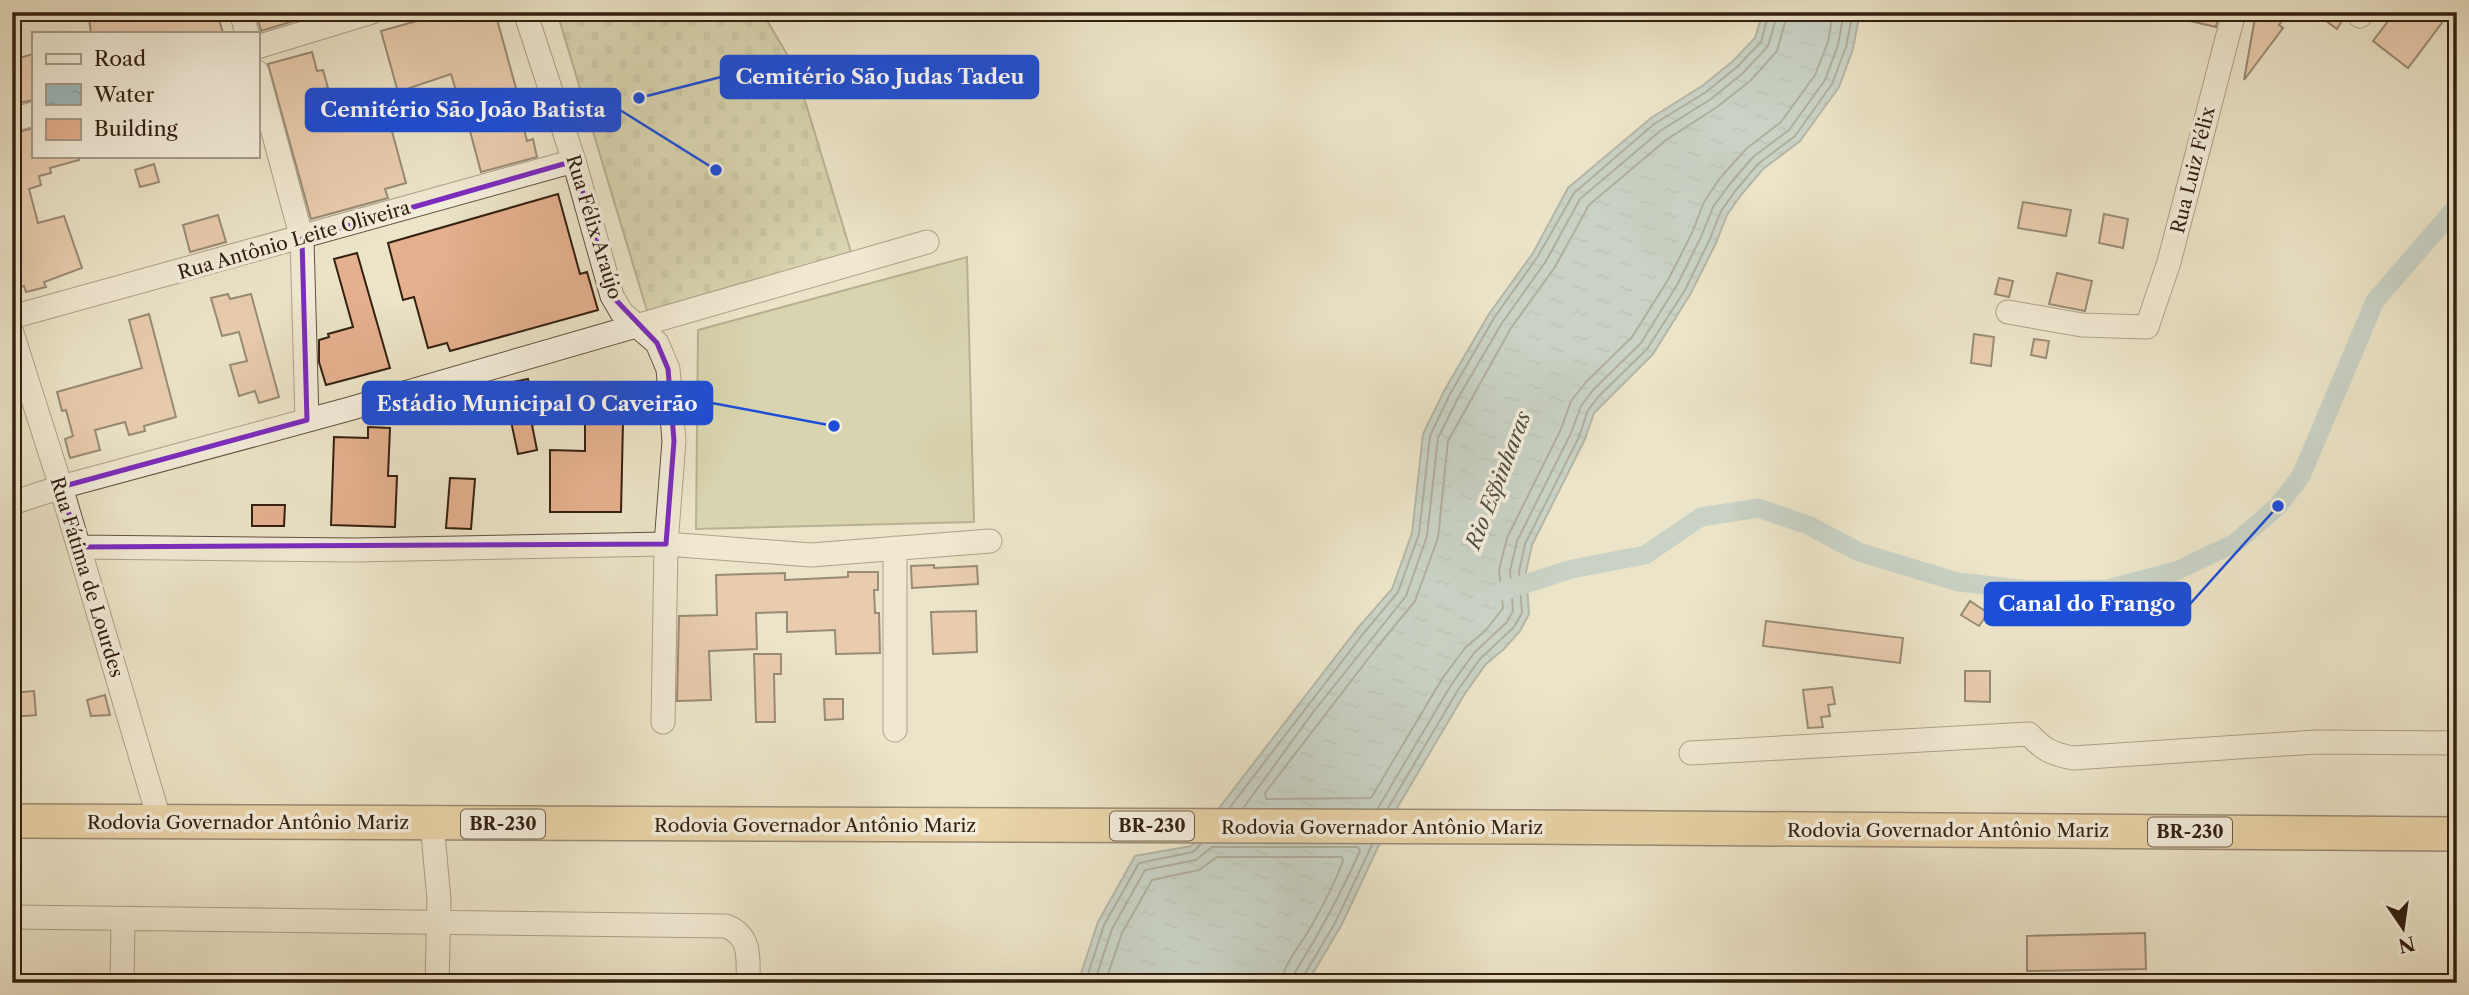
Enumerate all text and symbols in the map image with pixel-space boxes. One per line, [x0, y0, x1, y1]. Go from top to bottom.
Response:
legend [32, 32, 259, 158]
text: Road [94, 46, 146, 71]
callout: Cemitério São Judas Tadeu [721, 56, 1038, 98]
text: Cemitério São Judas Tadeu [735, 64, 1025, 89]
text: Water [93, 82, 154, 107]
callout: Cemitério São João Batista [306, 89, 620, 131]
text: Cemitério São João Batista [320, 97, 607, 122]
street label: Rua Luiz Félix [2166, 103, 2220, 236]
text: Building [94, 116, 179, 141]
street label: Rua Félix Araújo [561, 152, 627, 302]
street label: Rua Antônio Leite Oliveira [175, 196, 413, 284]
callout: Estádio Municipal O Caveirão [363, 382, 712, 424]
text: Estádio Municipal O Caveirão [377, 391, 698, 416]
water label: Rio Espinharas [1459, 407, 1536, 554]
street label: Rua Fátima de Lourdes [46, 474, 128, 680]
callout: Canal do Frango [1985, 583, 2190, 625]
text: Canal do Frango [1999, 591, 2175, 616]
road number: BR-230 [461, 810, 545, 838]
street label: Rodovia Governador Antônio Mariz [87, 811, 409, 834]
road number: BR-230 [1110, 812, 1194, 840]
street label: Rodovia Governador Antônio Mariz [654, 814, 976, 837]
street label: Rodovia Governador Antônio Mariz [1221, 816, 1543, 839]
road number: BR-230 [2148, 818, 2232, 846]
street label: Rodovia Governador Antônio Mariz [1787, 819, 2109, 842]
north arrow [2368, 894, 2438, 964]
text: N [2396, 931, 2417, 957]

